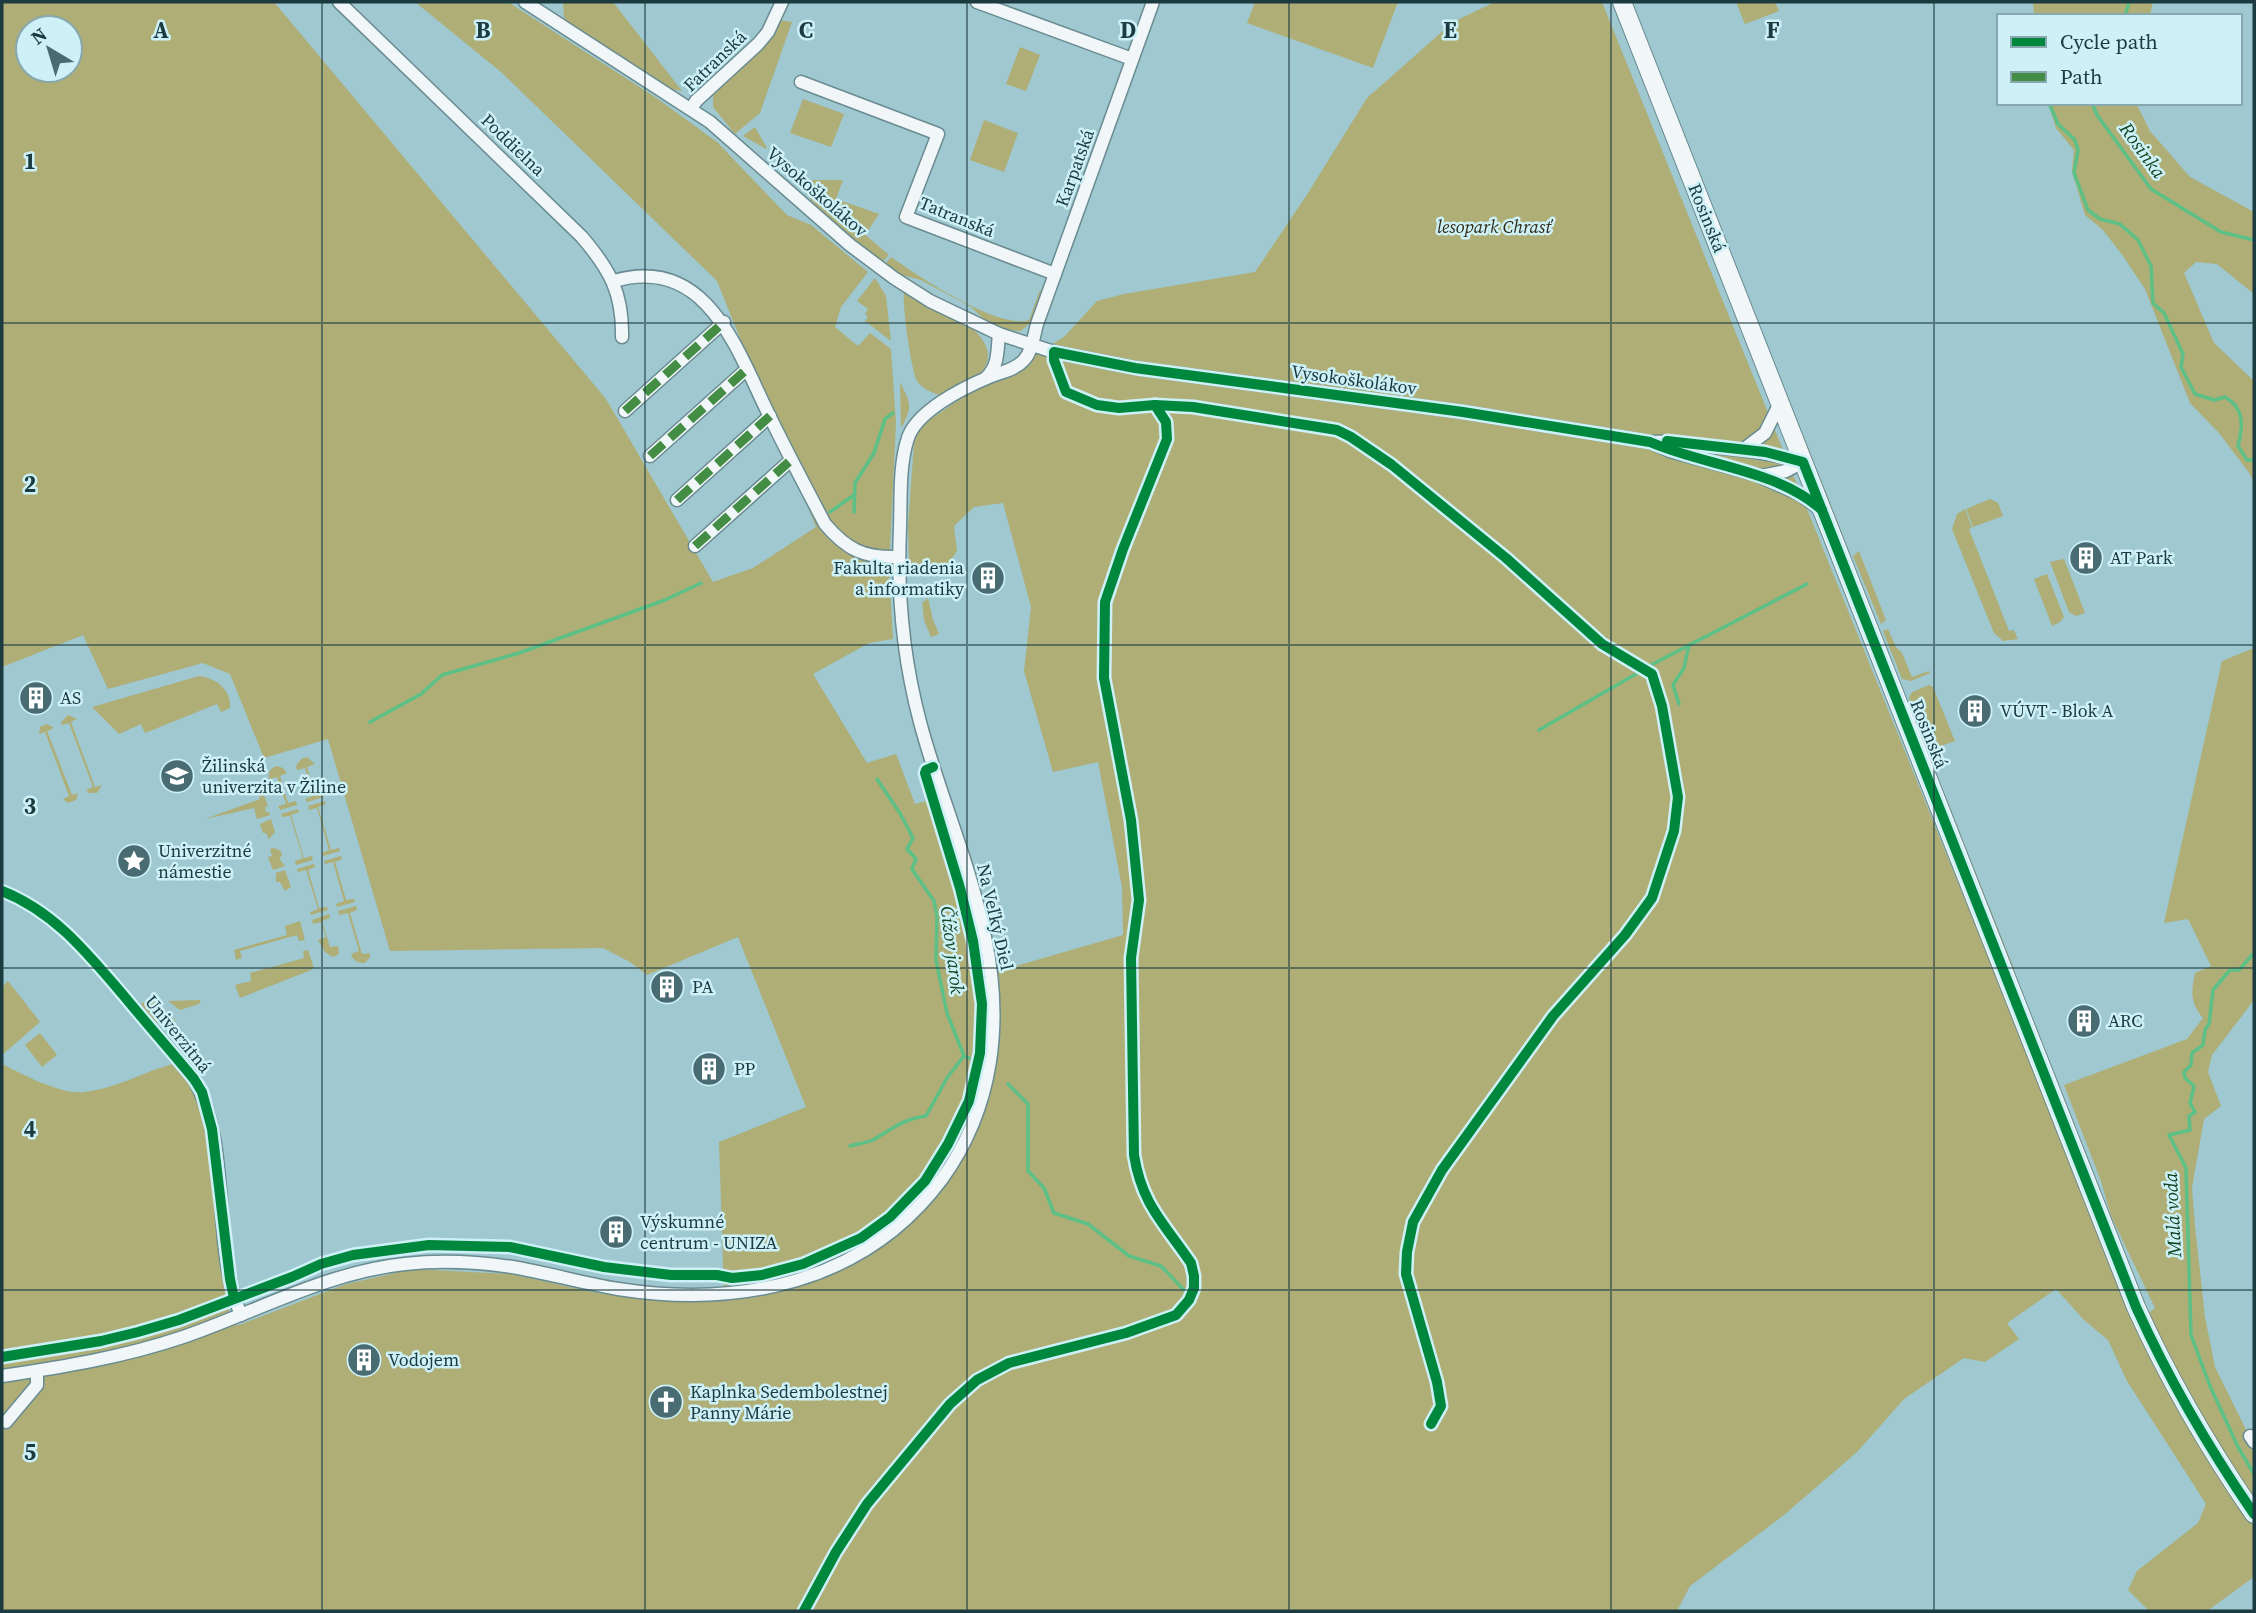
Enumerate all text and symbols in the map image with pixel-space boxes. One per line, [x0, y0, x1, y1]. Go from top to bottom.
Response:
north arrow [14, 14, 84, 84]
text: A [153, 14, 169, 46]
text: B [476, 14, 491, 46]
text: C [799, 14, 813, 46]
text: D [1120, 14, 1136, 46]
text: E [1443, 14, 1457, 46]
text: F [1766, 14, 1780, 46]
legend [1997, 14, 2242, 105]
text: N [25, 21, 52, 50]
street label: Fatranská [678, 24, 752, 97]
text: Cycle path [2060, 27, 2158, 56]
text: Path [2060, 62, 2103, 91]
street label: Poddielna [476, 108, 552, 182]
water label: Rosinka [2113, 116, 2172, 183]
street label: Karpatská [1049, 125, 1100, 210]
street label: Vysokoškolákov [761, 141, 873, 243]
text: 1 [24, 145, 36, 177]
street label: Rosinská [1682, 180, 1733, 257]
street label: Tatranská [916, 190, 999, 243]
park label: lesopark Chrasť [1437, 214, 1553, 239]
street label: Vysokoškolákov [1290, 358, 1418, 401]
text: 2 [24, 468, 36, 500]
building icon: AT Park [2067, 539, 2105, 577]
place label: AT Park [2110, 545, 2173, 570]
place label: Fakulta riadenia a informatiky [833, 555, 965, 601]
building icon: Fakulta riadenia a informatiky [969, 559, 1007, 597]
building icon: AS [17, 679, 55, 717]
place label: AS [60, 685, 81, 710]
building icon: VÚVT - Blok A [1956, 692, 1994, 730]
street label: Rosinská [1904, 696, 1955, 773]
place label: VÚVT - Blok A [2000, 698, 2114, 723]
place label: Žilinská univerzita v Žiline [202, 753, 346, 799]
school or university icon: Žilinská univerzita v Žiline [158, 757, 196, 795]
text: 3 [24, 790, 36, 822]
place label: Univerzitné námestie [158, 838, 252, 884]
place icon: Univerzitné námestie [115, 842, 153, 880]
street label: Na Veľký Diel [971, 861, 1020, 972]
water label: Čížov jarok [935, 905, 971, 995]
building icon: PA [648, 968, 686, 1006]
place label: PA [692, 974, 713, 999]
street label: Univerzitná [139, 989, 218, 1079]
building icon: ARC [2065, 1002, 2103, 1040]
place label: ARC [2108, 1008, 2143, 1033]
building icon: PP [690, 1050, 728, 1088]
place label: PP [734, 1056, 755, 1081]
text: 4 [24, 1113, 36, 1145]
water label: Malá voda [2157, 1172, 2187, 1259]
place label: Výskumné centrum - UNIZA [640, 1209, 778, 1255]
building icon: Výskumné centrum - UNIZA [597, 1213, 635, 1251]
building icon: Vodojem [345, 1341, 383, 1379]
place label: Vodojem [388, 1347, 459, 1372]
place label: Kaplnka Sedembolestnej Panny Márie [690, 1379, 888, 1425]
church icon: Kaplnka Sedembolestnej Panny Márie [647, 1383, 685, 1421]
text: 5 [24, 1436, 36, 1468]

